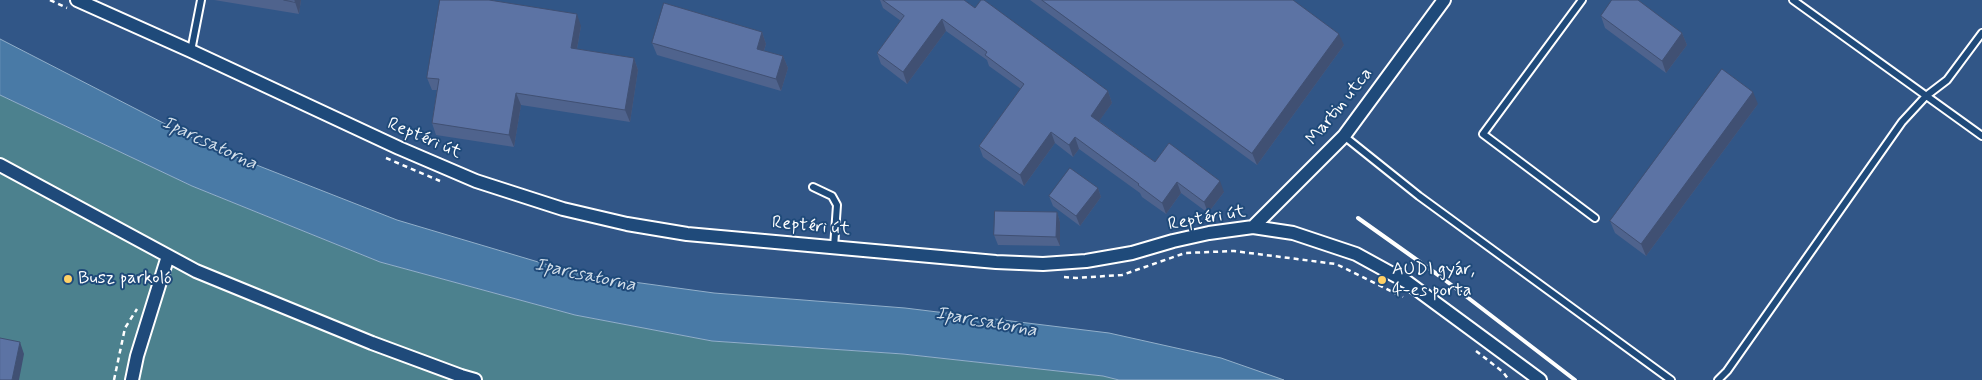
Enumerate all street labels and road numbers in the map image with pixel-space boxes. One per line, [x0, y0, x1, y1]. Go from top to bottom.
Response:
street label: Martin utca [1302, 64, 1378, 150]
street label: Reptéri út [384, 114, 464, 164]
street label: Reptéri út [1167, 202, 1247, 236]
street label: Reptéri út [771, 213, 851, 241]

